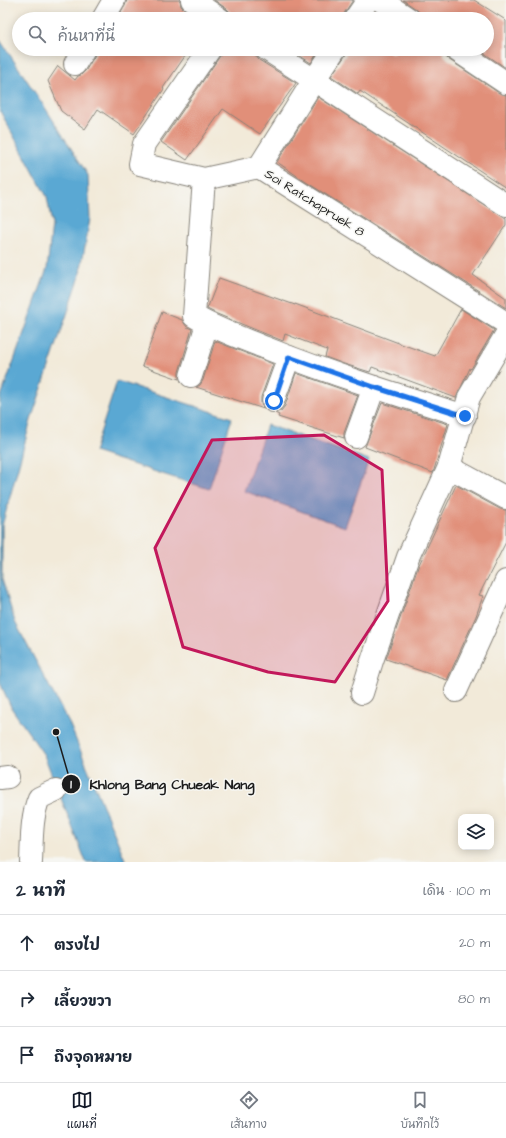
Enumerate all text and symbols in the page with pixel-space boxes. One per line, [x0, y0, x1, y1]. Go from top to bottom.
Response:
search box [12, 12, 494, 56]
icon: search [26, 23, 48, 45]
text: ค้นหาที่นี่ [58, 26, 115, 47]
street label: Soi Ratchapruek 8 [261, 165, 368, 241]
route start [265, 392, 283, 410]
route end [456, 407, 474, 425]
callout: Khlong Bang Chueak Nang [61, 771, 263, 797]
text: Khlong Bang Chueak Nang [89, 775, 255, 796]
text: 1 [70, 776, 72, 793]
map controls [458, 814, 494, 850]
button: layers [458, 814, 494, 850]
text: 2 นาที [16, 879, 65, 903]
text: เดิน · 100 m [423, 882, 490, 900]
icon: ahead [16, 932, 38, 954]
text: 20 m [459, 934, 490, 952]
text: ตรงไป [54, 935, 100, 956]
icon: right [16, 988, 38, 1010]
text: 80 m [458, 990, 490, 1008]
text: เลี้ยวขวา [54, 991, 112, 1012]
icon: arrive [16, 1044, 38, 1066]
text: ถึงจุดหมาย [54, 1047, 132, 1068]
tab: แผนที่ [67, 1089, 97, 1132]
tab: เส้นทาง [230, 1089, 267, 1132]
tab: บันทึกไว้ [400, 1089, 439, 1132]

